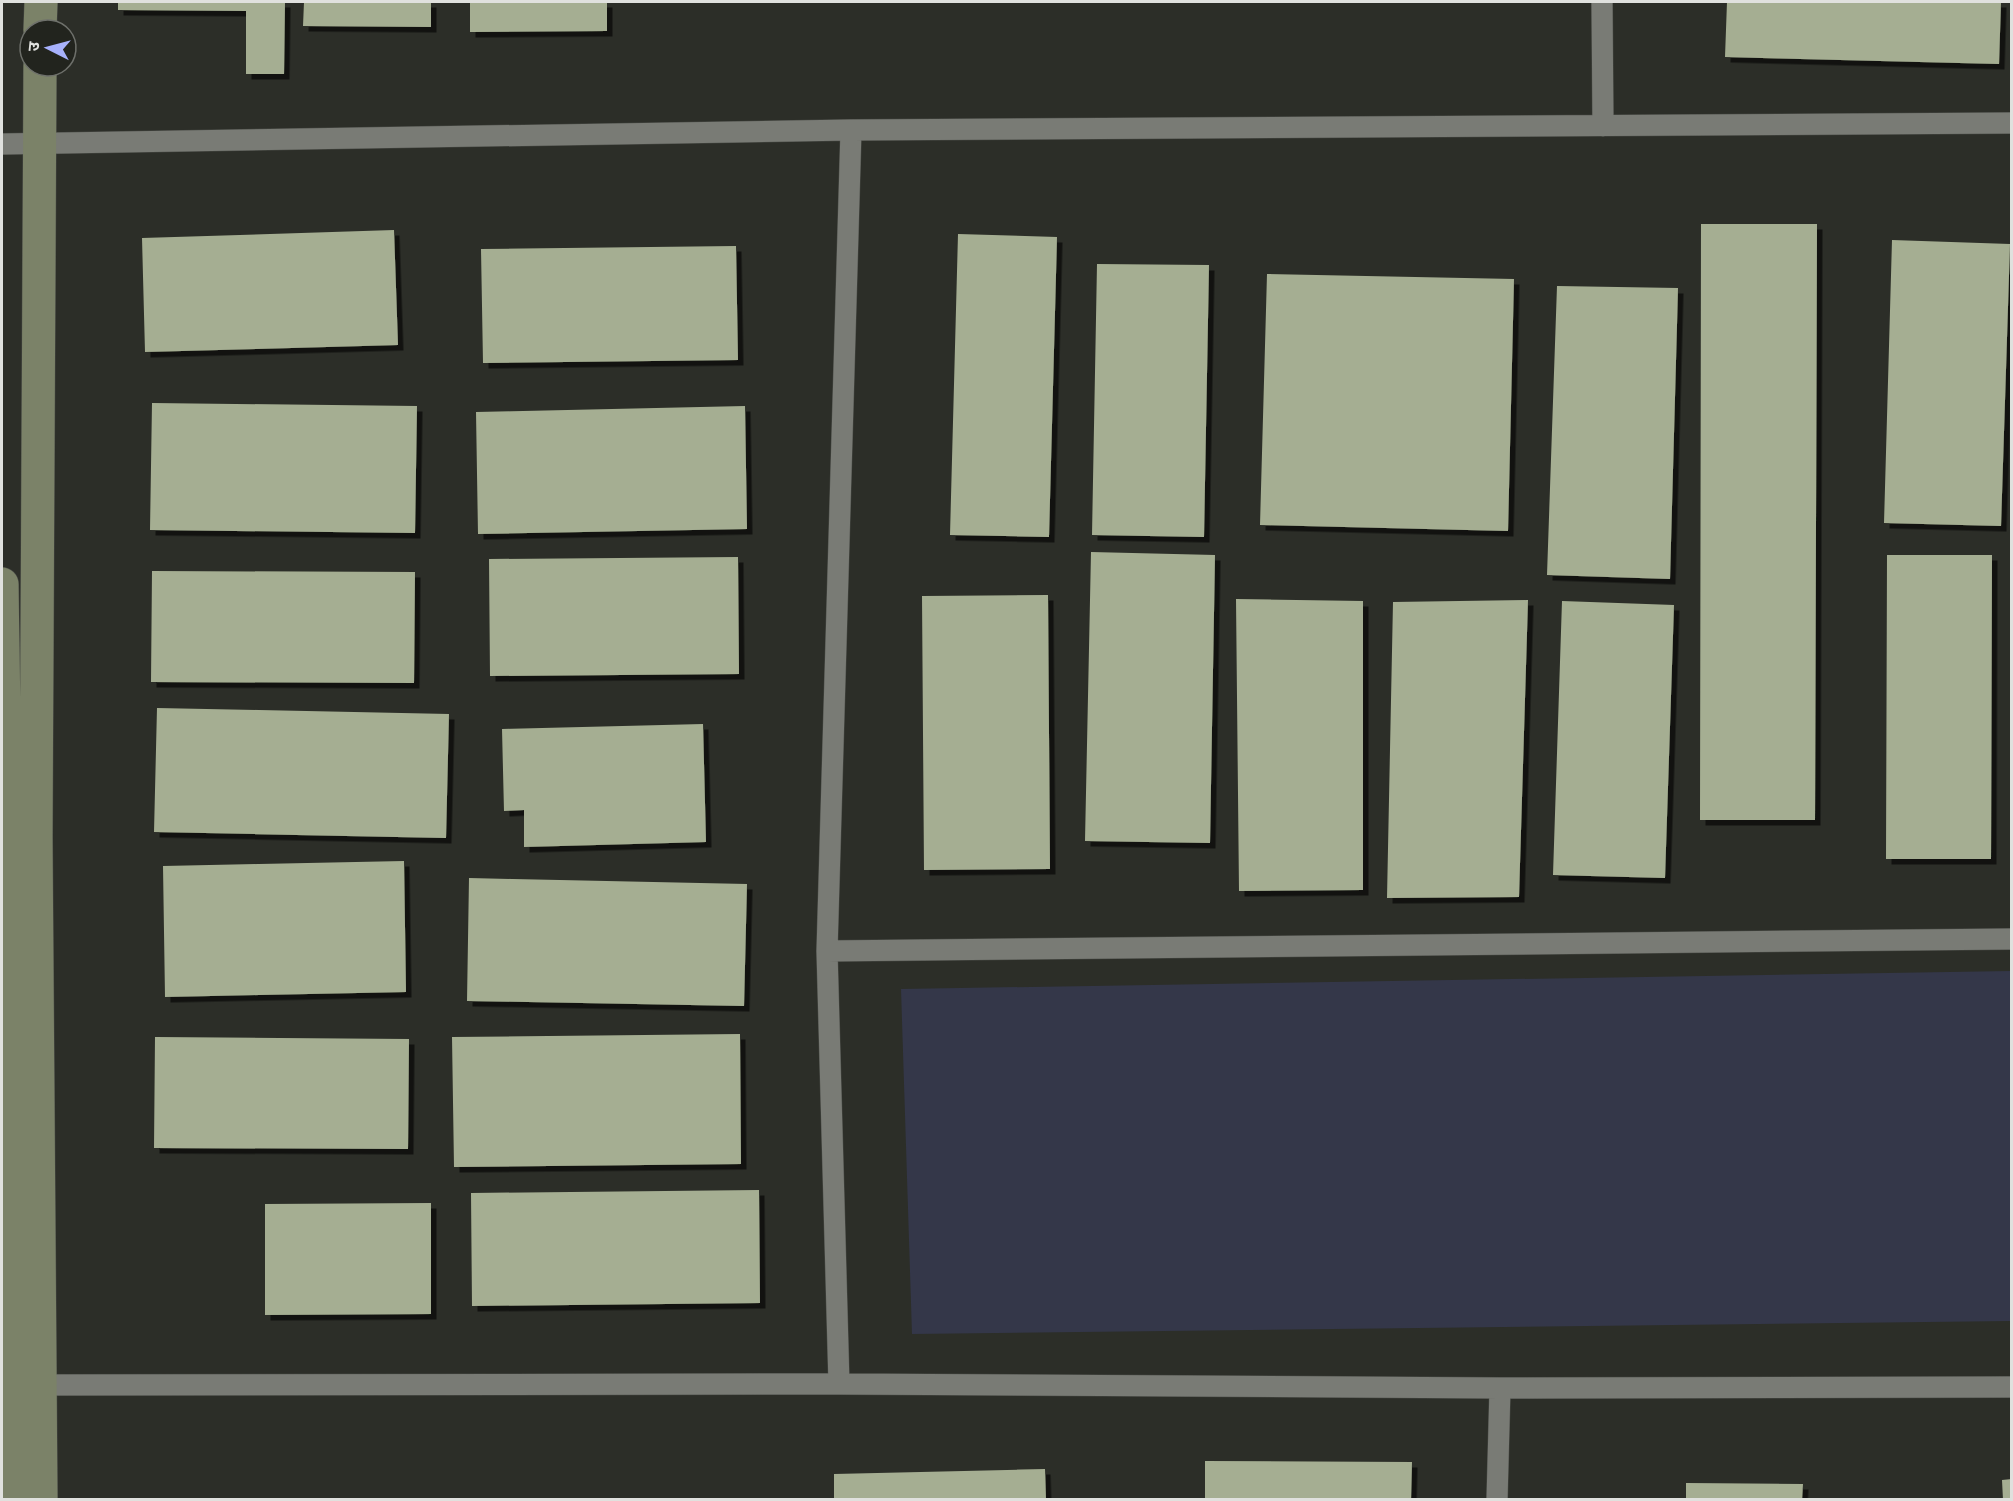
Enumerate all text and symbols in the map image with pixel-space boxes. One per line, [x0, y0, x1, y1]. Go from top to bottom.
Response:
north arrow [18, 18, 78, 78]
text: उ [24, 40, 44, 52]

